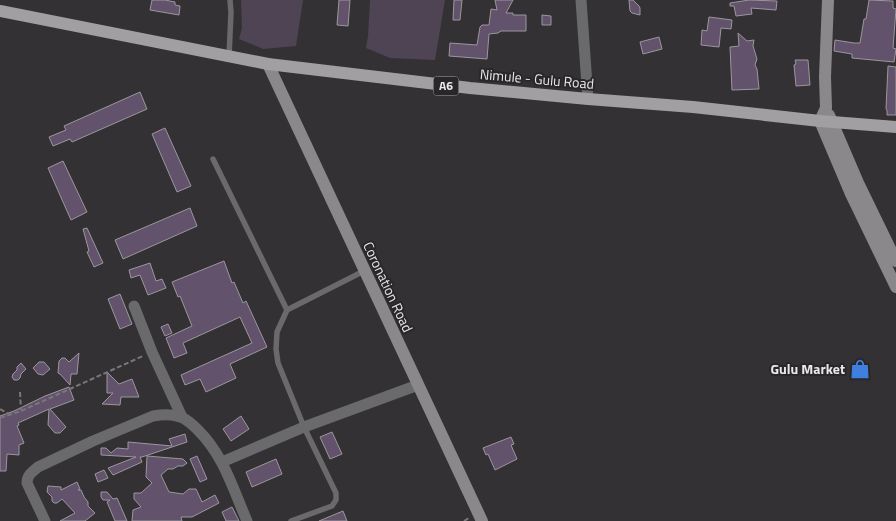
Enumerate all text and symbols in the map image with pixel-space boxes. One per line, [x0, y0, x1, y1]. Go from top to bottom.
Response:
street label: Nimule - Gulu Road [479, 63, 595, 94]
road number: A6 [434, 76, 458, 95]
street label: Coronation Road [358, 238, 419, 336]
place label: Gulu Market [770, 358, 845, 379]
shop icon: Gulu Market [849, 358, 871, 380]

